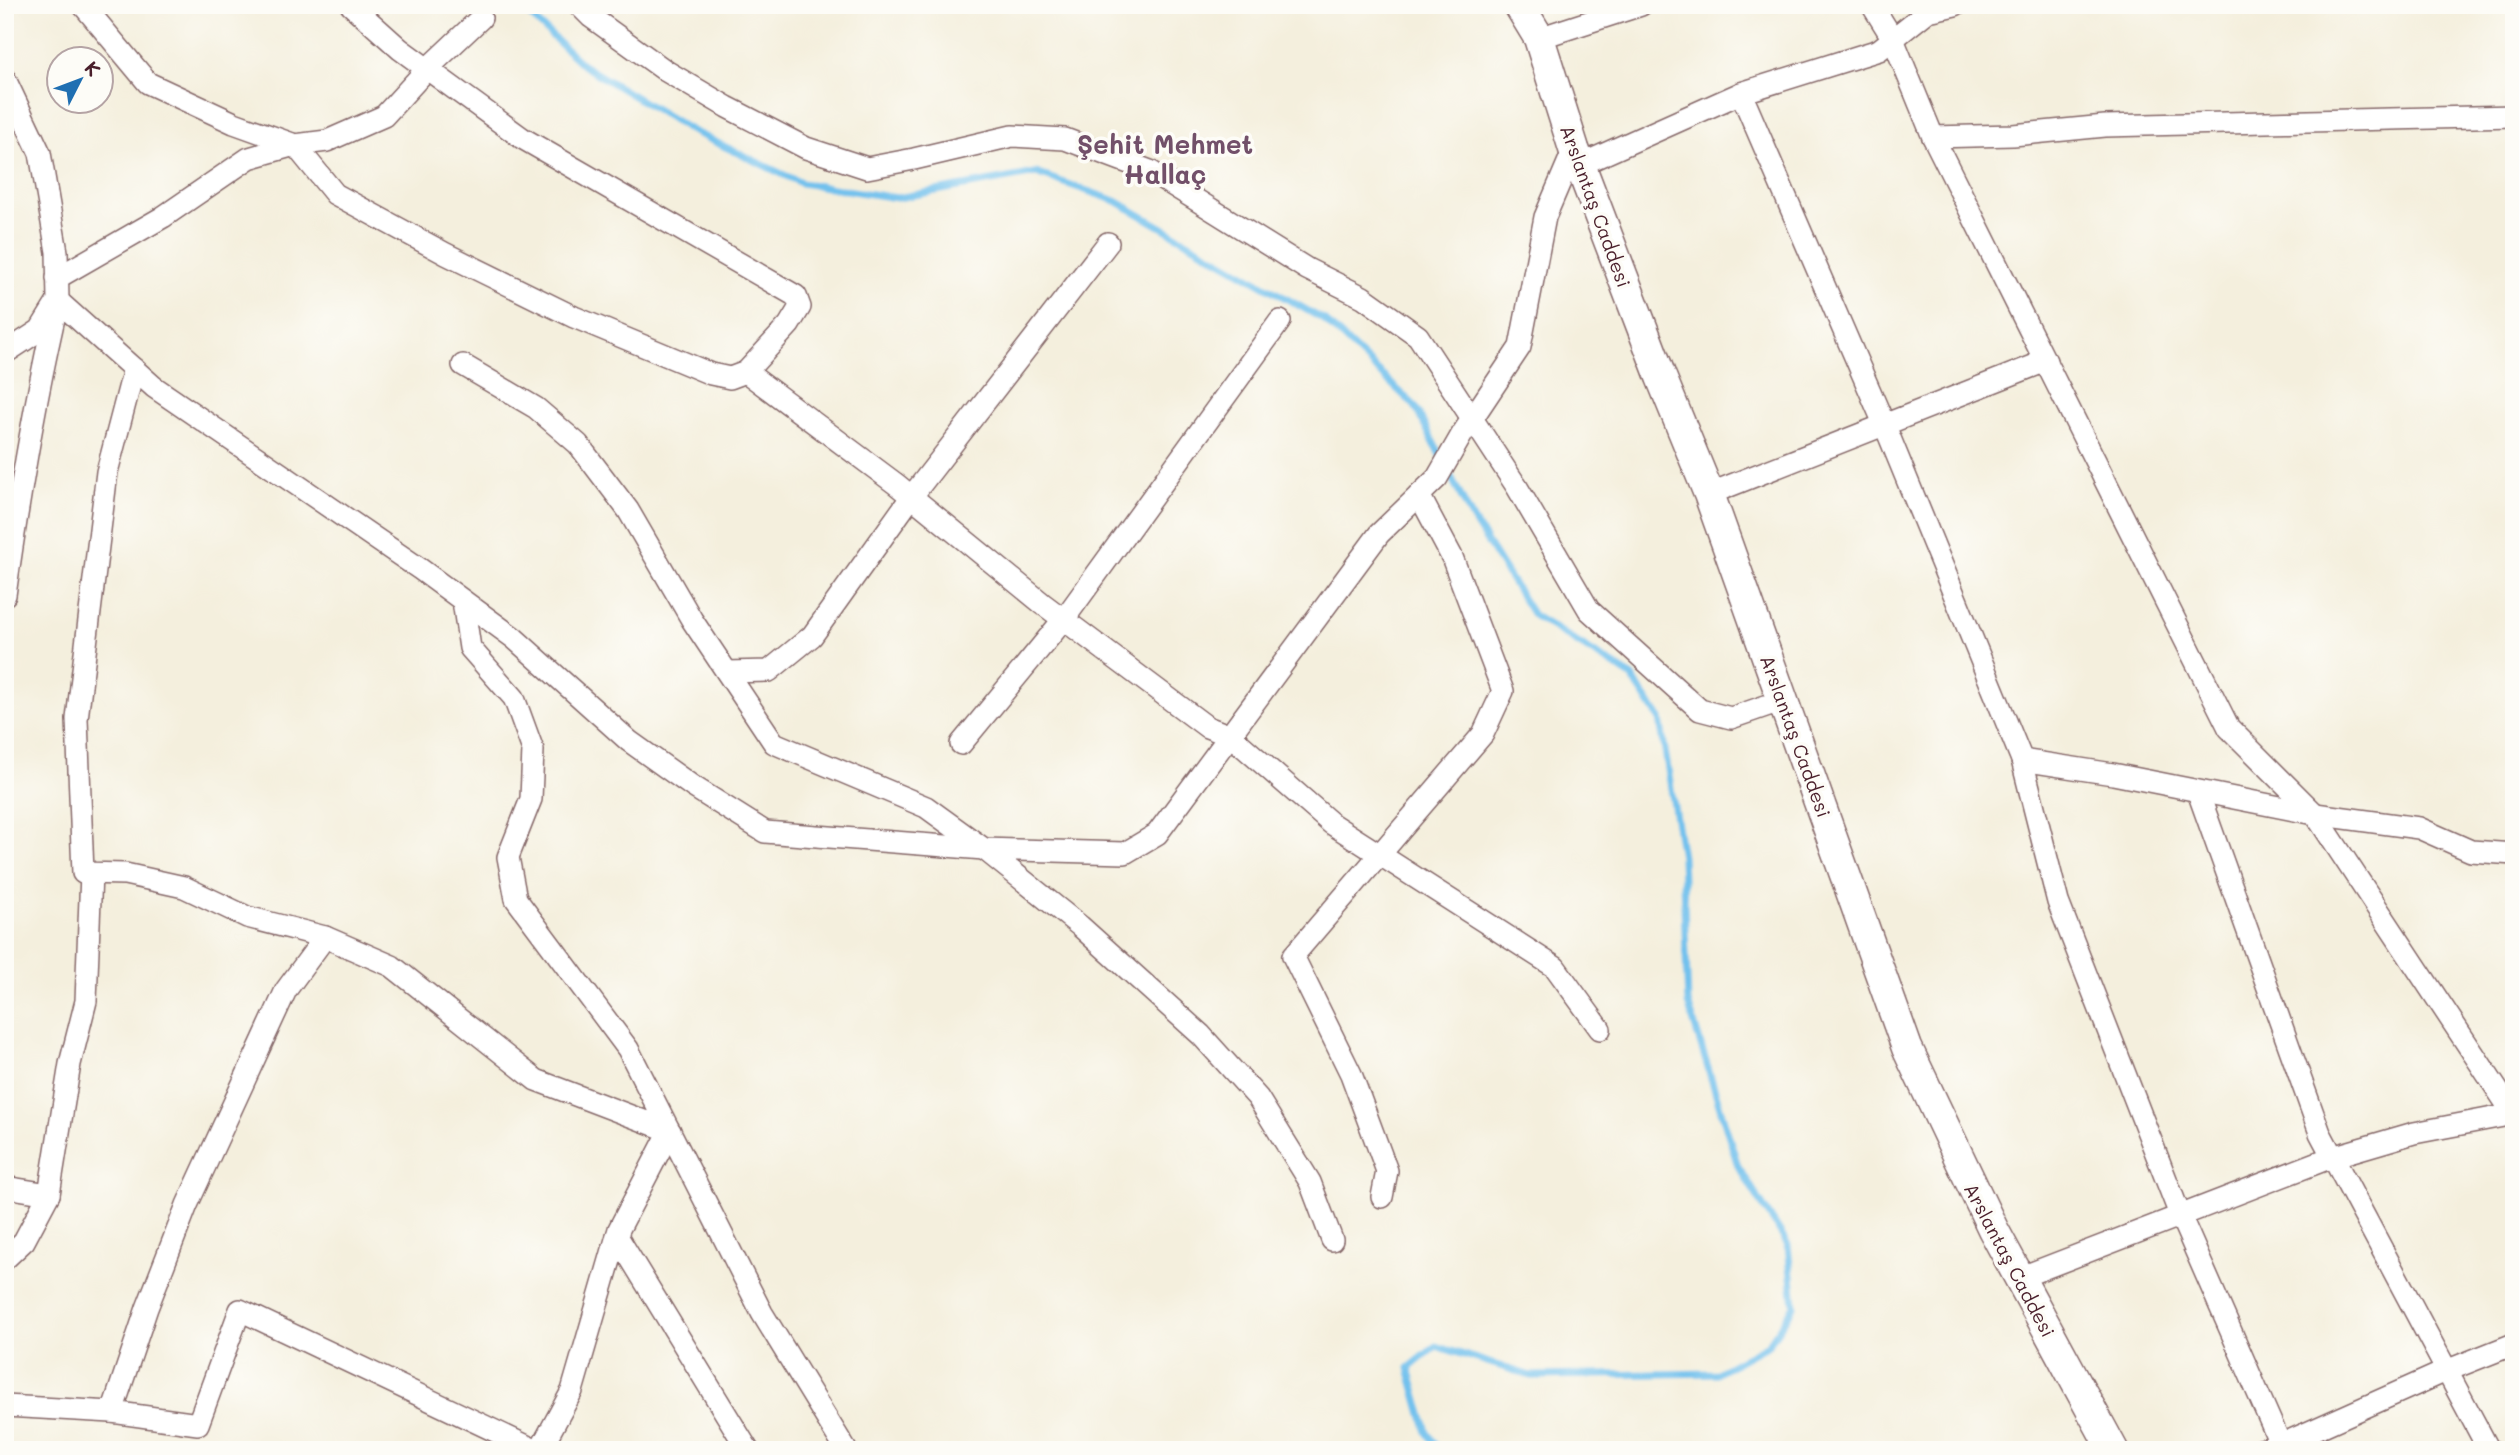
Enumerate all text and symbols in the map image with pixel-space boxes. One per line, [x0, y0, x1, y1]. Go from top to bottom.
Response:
north arrow [46, 46, 116, 116]
text: K [80, 55, 106, 81]
street label: Arslantaş Caddesi [1555, 121, 1637, 291]
district label: Şehit Mehmet Hallaç [1077, 127, 1253, 191]
street label: Arslantaş Caddesi [1755, 651, 1837, 821]
street label: Arslantaş Caddesi [1959, 1179, 2061, 1341]

